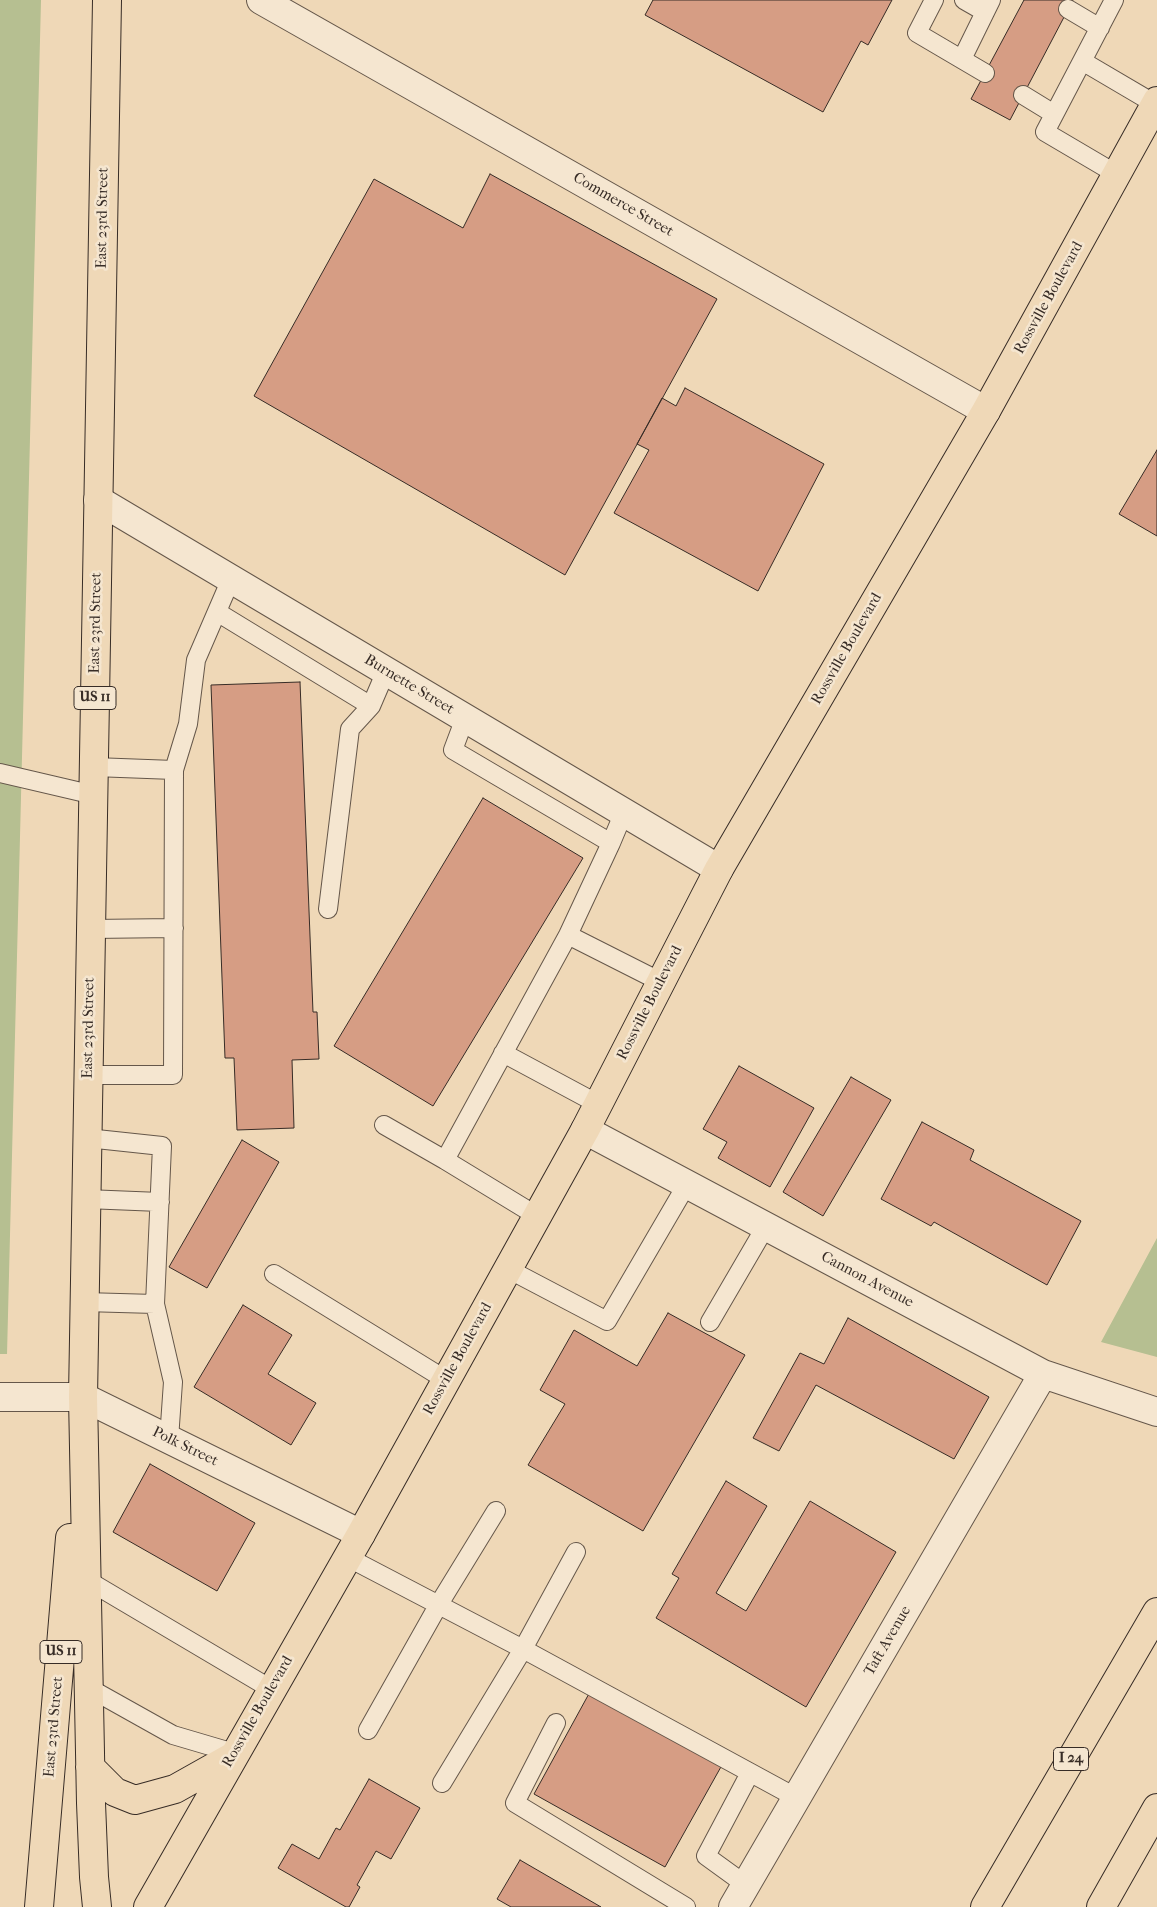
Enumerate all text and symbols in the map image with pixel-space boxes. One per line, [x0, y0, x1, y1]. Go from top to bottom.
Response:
street label: East 23rd Street [93, 167, 113, 269]
street label: Commerce Street [570, 169, 676, 241]
street label: Rossville Boulevard [1011, 239, 1087, 357]
street label: East 23rd Street [86, 572, 106, 674]
street label: Rossville Boulevard [808, 590, 886, 708]
street label: Burnette Street [361, 651, 457, 719]
road number: US 11 [74, 686, 116, 710]
street label: Rossville Boulevard [613, 943, 687, 1063]
street label: East 23rd Street [79, 977, 99, 1079]
street label: Cannon Avenue [818, 1248, 916, 1312]
street label: Rossville Boulevard [420, 1300, 496, 1418]
street label: Polk Street [149, 1423, 221, 1471]
street label: Taft Avenue [861, 1603, 915, 1679]
road number: US 11 [40, 1640, 82, 1664]
street label: Rossville Boulevard [219, 1653, 297, 1771]
street label: East 23rd Street [41, 1676, 67, 1778]
road number: I 24 [1054, 1748, 1088, 1770]

